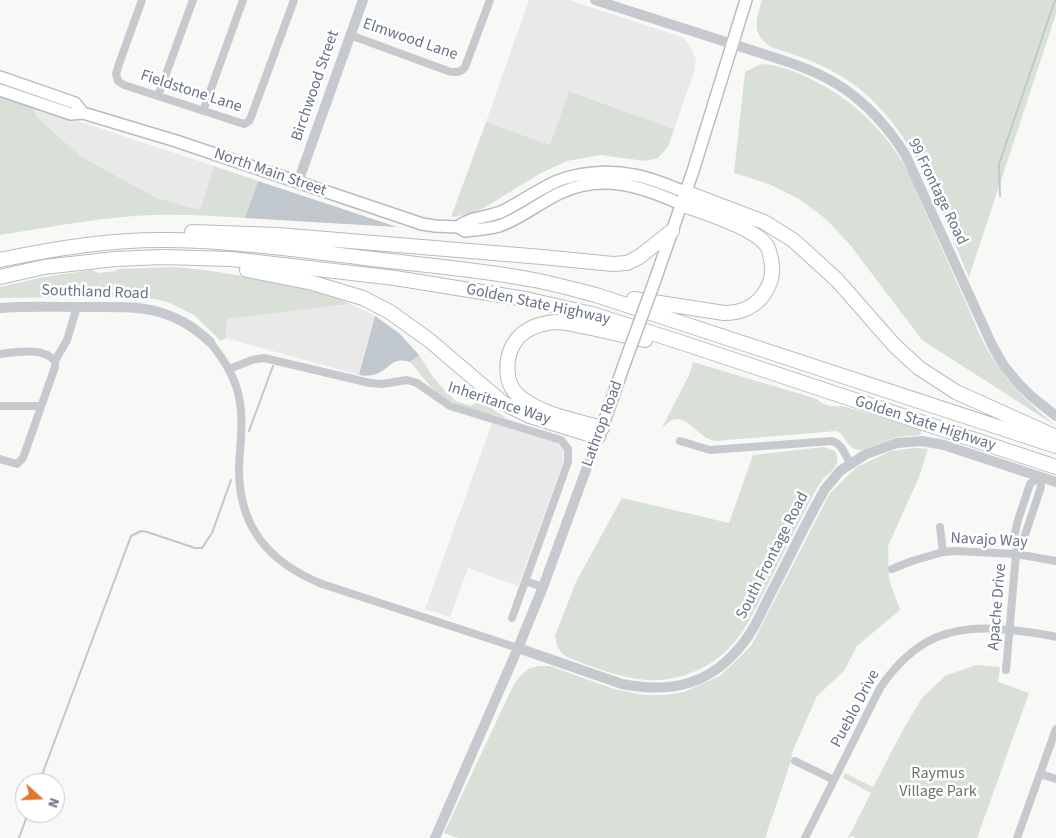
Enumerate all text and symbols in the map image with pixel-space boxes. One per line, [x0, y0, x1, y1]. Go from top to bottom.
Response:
street label: Elmwood Lane [360, 15, 460, 65]
street label: Birchwood Street [288, 28, 344, 144]
street label: Fieldstone Lane [138, 67, 244, 117]
street label: 99 Frontage Road [903, 136, 971, 248]
street label: North Main Street [211, 145, 329, 201]
street label: Golden State Highway [464, 280, 612, 330]
street label: Southland Road [41, 282, 149, 304]
street label: Inheritance Way [445, 378, 553, 430]
street label: Lathrop Road [579, 378, 627, 470]
street label: Golden State Highway [852, 392, 998, 456]
street label: South Frontage Road [733, 489, 813, 623]
street label: Navajo Way [950, 529, 1028, 553]
street label: Apache Drive [985, 563, 1011, 651]
street label: Pueblo Drive [828, 667, 884, 751]
park label: Raymus Village Park [899, 764, 977, 802]
north arrow [15, 773, 65, 823]
text: N [42, 795, 64, 811]

